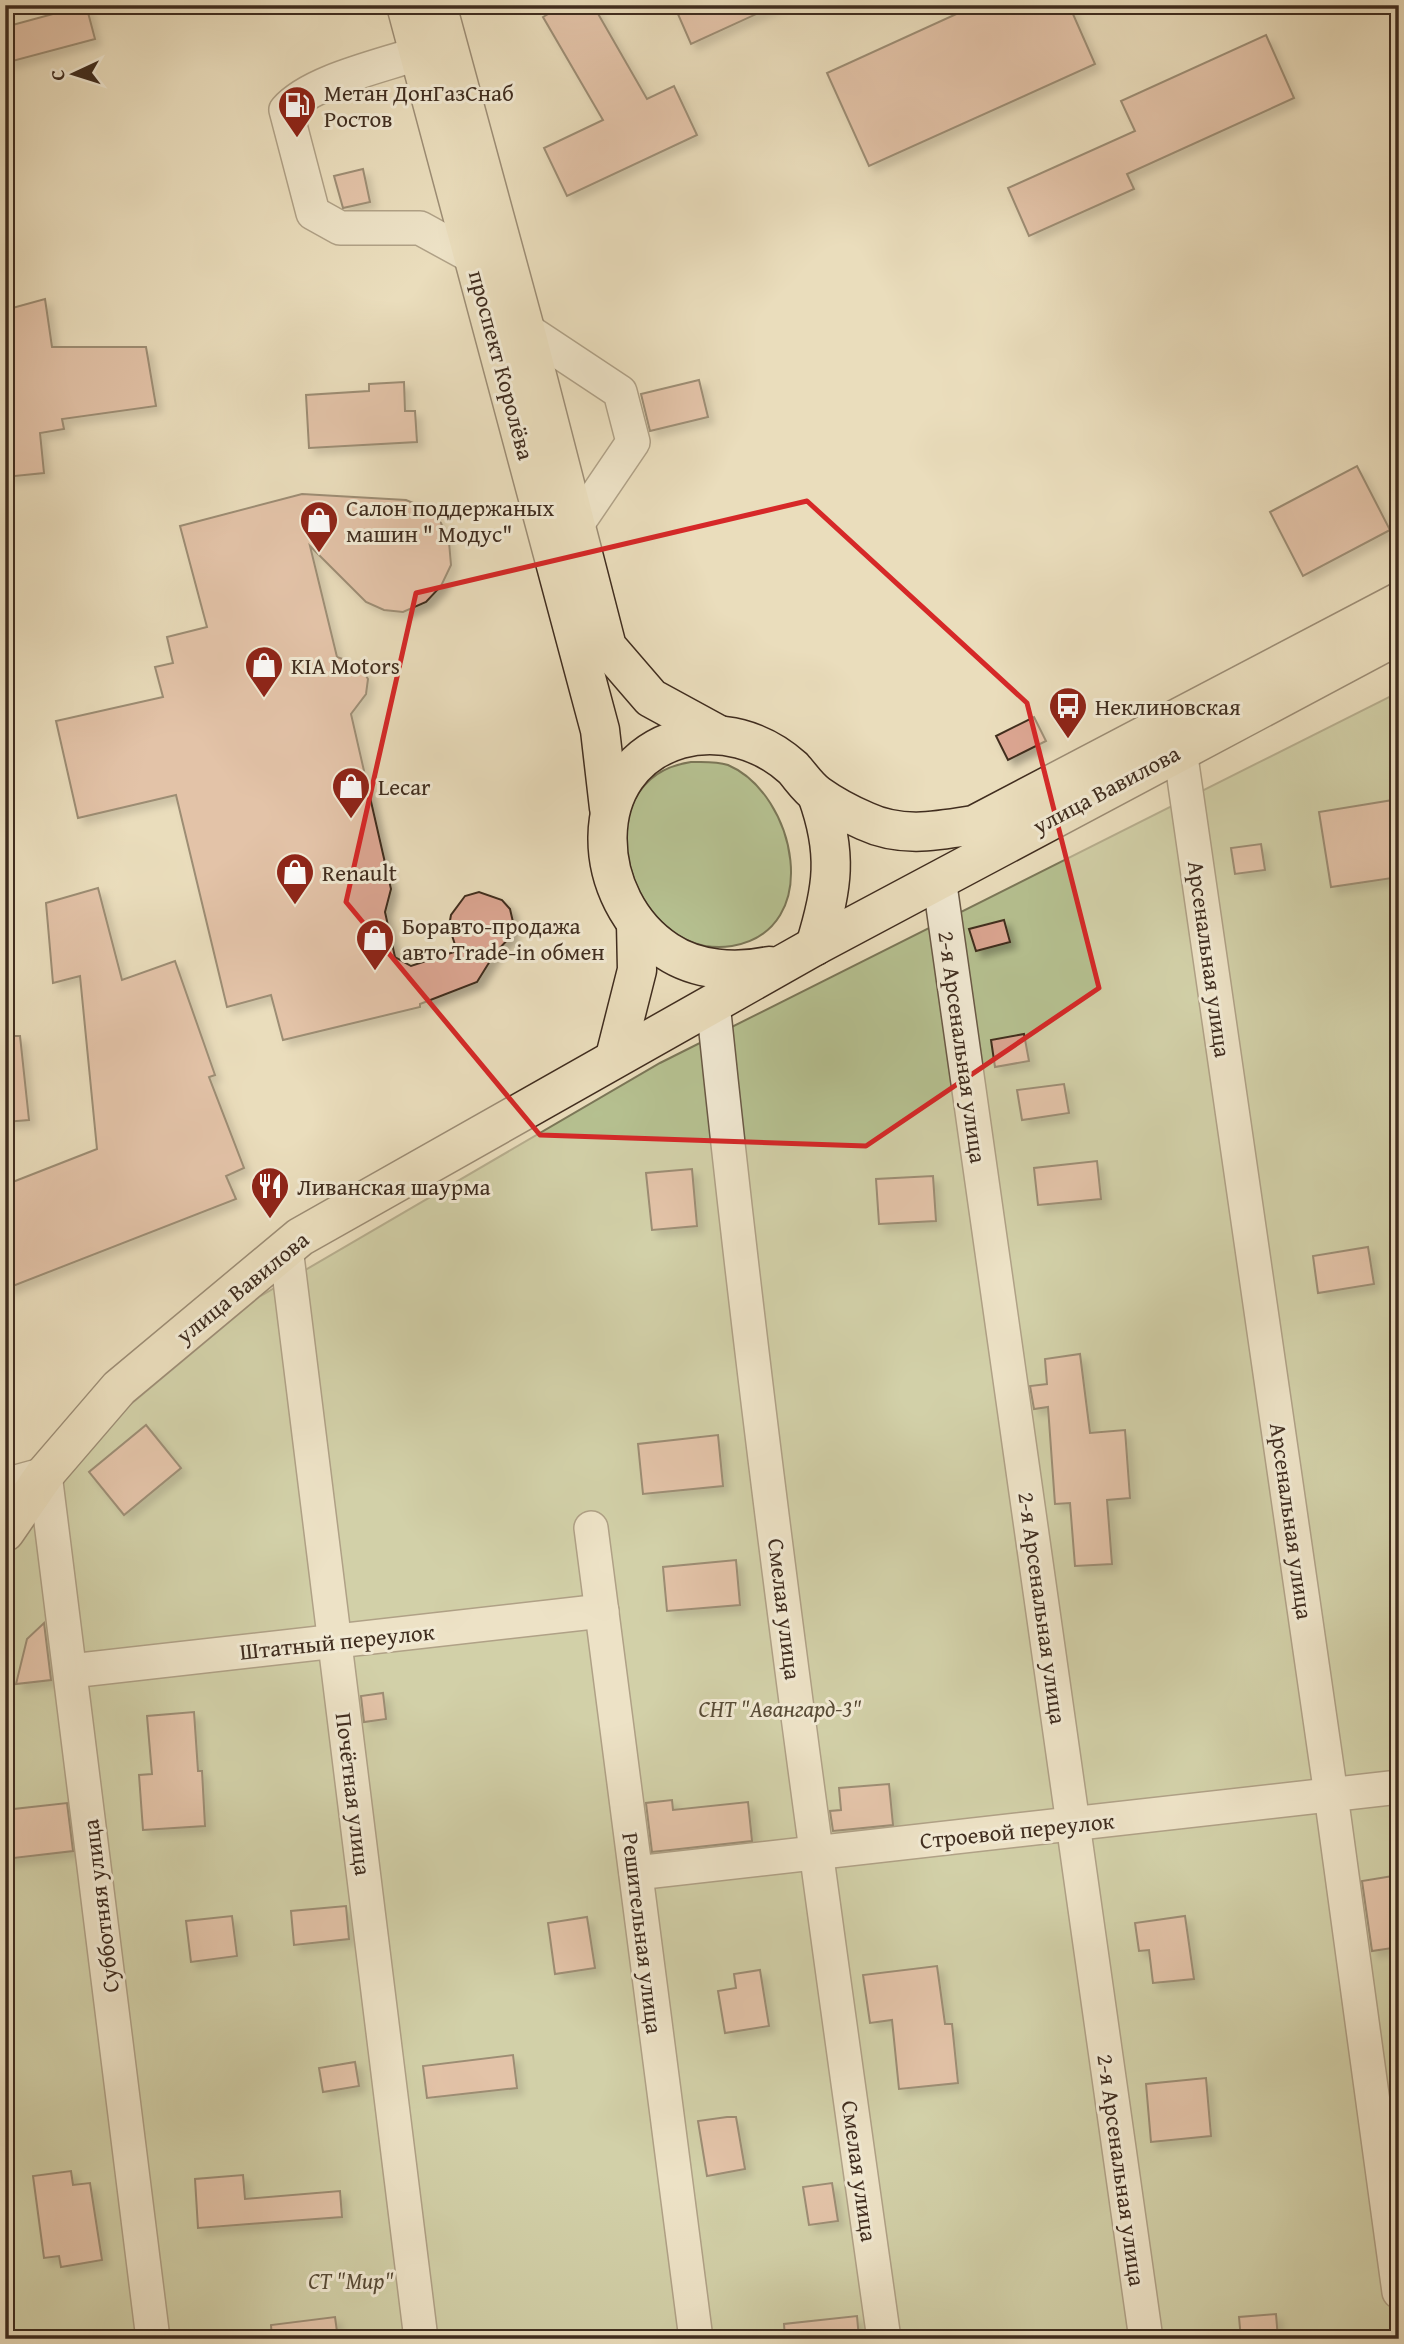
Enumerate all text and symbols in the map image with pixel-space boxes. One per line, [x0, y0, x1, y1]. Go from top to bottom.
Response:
north arrow [38, 38, 108, 108]
text: С [43, 69, 71, 82]
place label: Метан ДонГазСнаб Ростов [324, 76, 514, 135]
fuel station icon: Метан ДонГазСнаб Ростов [276, 84, 318, 139]
street label: проспект Королёва [461, 267, 543, 463]
place label: Салон поддержаных машин " Модус" [346, 491, 554, 550]
shop icon: Салон поддержаных машин " Модус" [298, 499, 340, 554]
shop icon: KIA Motors [243, 644, 285, 699]
place label: KIA Motors [291, 649, 400, 682]
bus stop icon: Неклиновская [1047, 685, 1089, 740]
place label: Неклиновская [1095, 690, 1241, 723]
street label: улица Вавилова [1026, 736, 1186, 842]
shop icon: Lecar [330, 765, 372, 820]
place label: Lecar [378, 770, 431, 803]
shop icon: Renault [274, 851, 316, 906]
place label: Renault [322, 856, 397, 889]
street label: Арсенальная улица [1180, 859, 1240, 1059]
place label: Боравто-продажа авто Trade-in обмен [402, 909, 605, 968]
shop icon: Боравто-продажа авто Trade-in обмен [354, 917, 396, 972]
street label: 2-я Арсенальная улица [930, 929, 996, 1165]
restaurant icon: Ливанская шаурма [249, 1165, 291, 1220]
place label: Ливанская шаурма [297, 1170, 491, 1203]
street label: улица Вавилова [168, 1223, 316, 1352]
street label: Арсенальная улица [1262, 1421, 1322, 1621]
street label: 2-я Арсенальная улица [1010, 1490, 1076, 1726]
street label: Смелая улица [760, 1536, 810, 1682]
street label: Штатный переулок [238, 1614, 436, 1668]
park label: СНТ "Авангард-3" [699, 1692, 861, 1725]
street label: Почётная улица [328, 1711, 380, 1877]
street label: Строевой переулок [918, 1803, 1116, 1857]
street label: Субботняя улица [73, 1817, 127, 1995]
street label: Решительная улица [614, 1830, 672, 2036]
street label: 2-я Арсенальная улица [1089, 2052, 1155, 2288]
street label: Смелая улица [834, 2098, 886, 2244]
park label: СТ "Мир" [308, 2264, 394, 2297]

